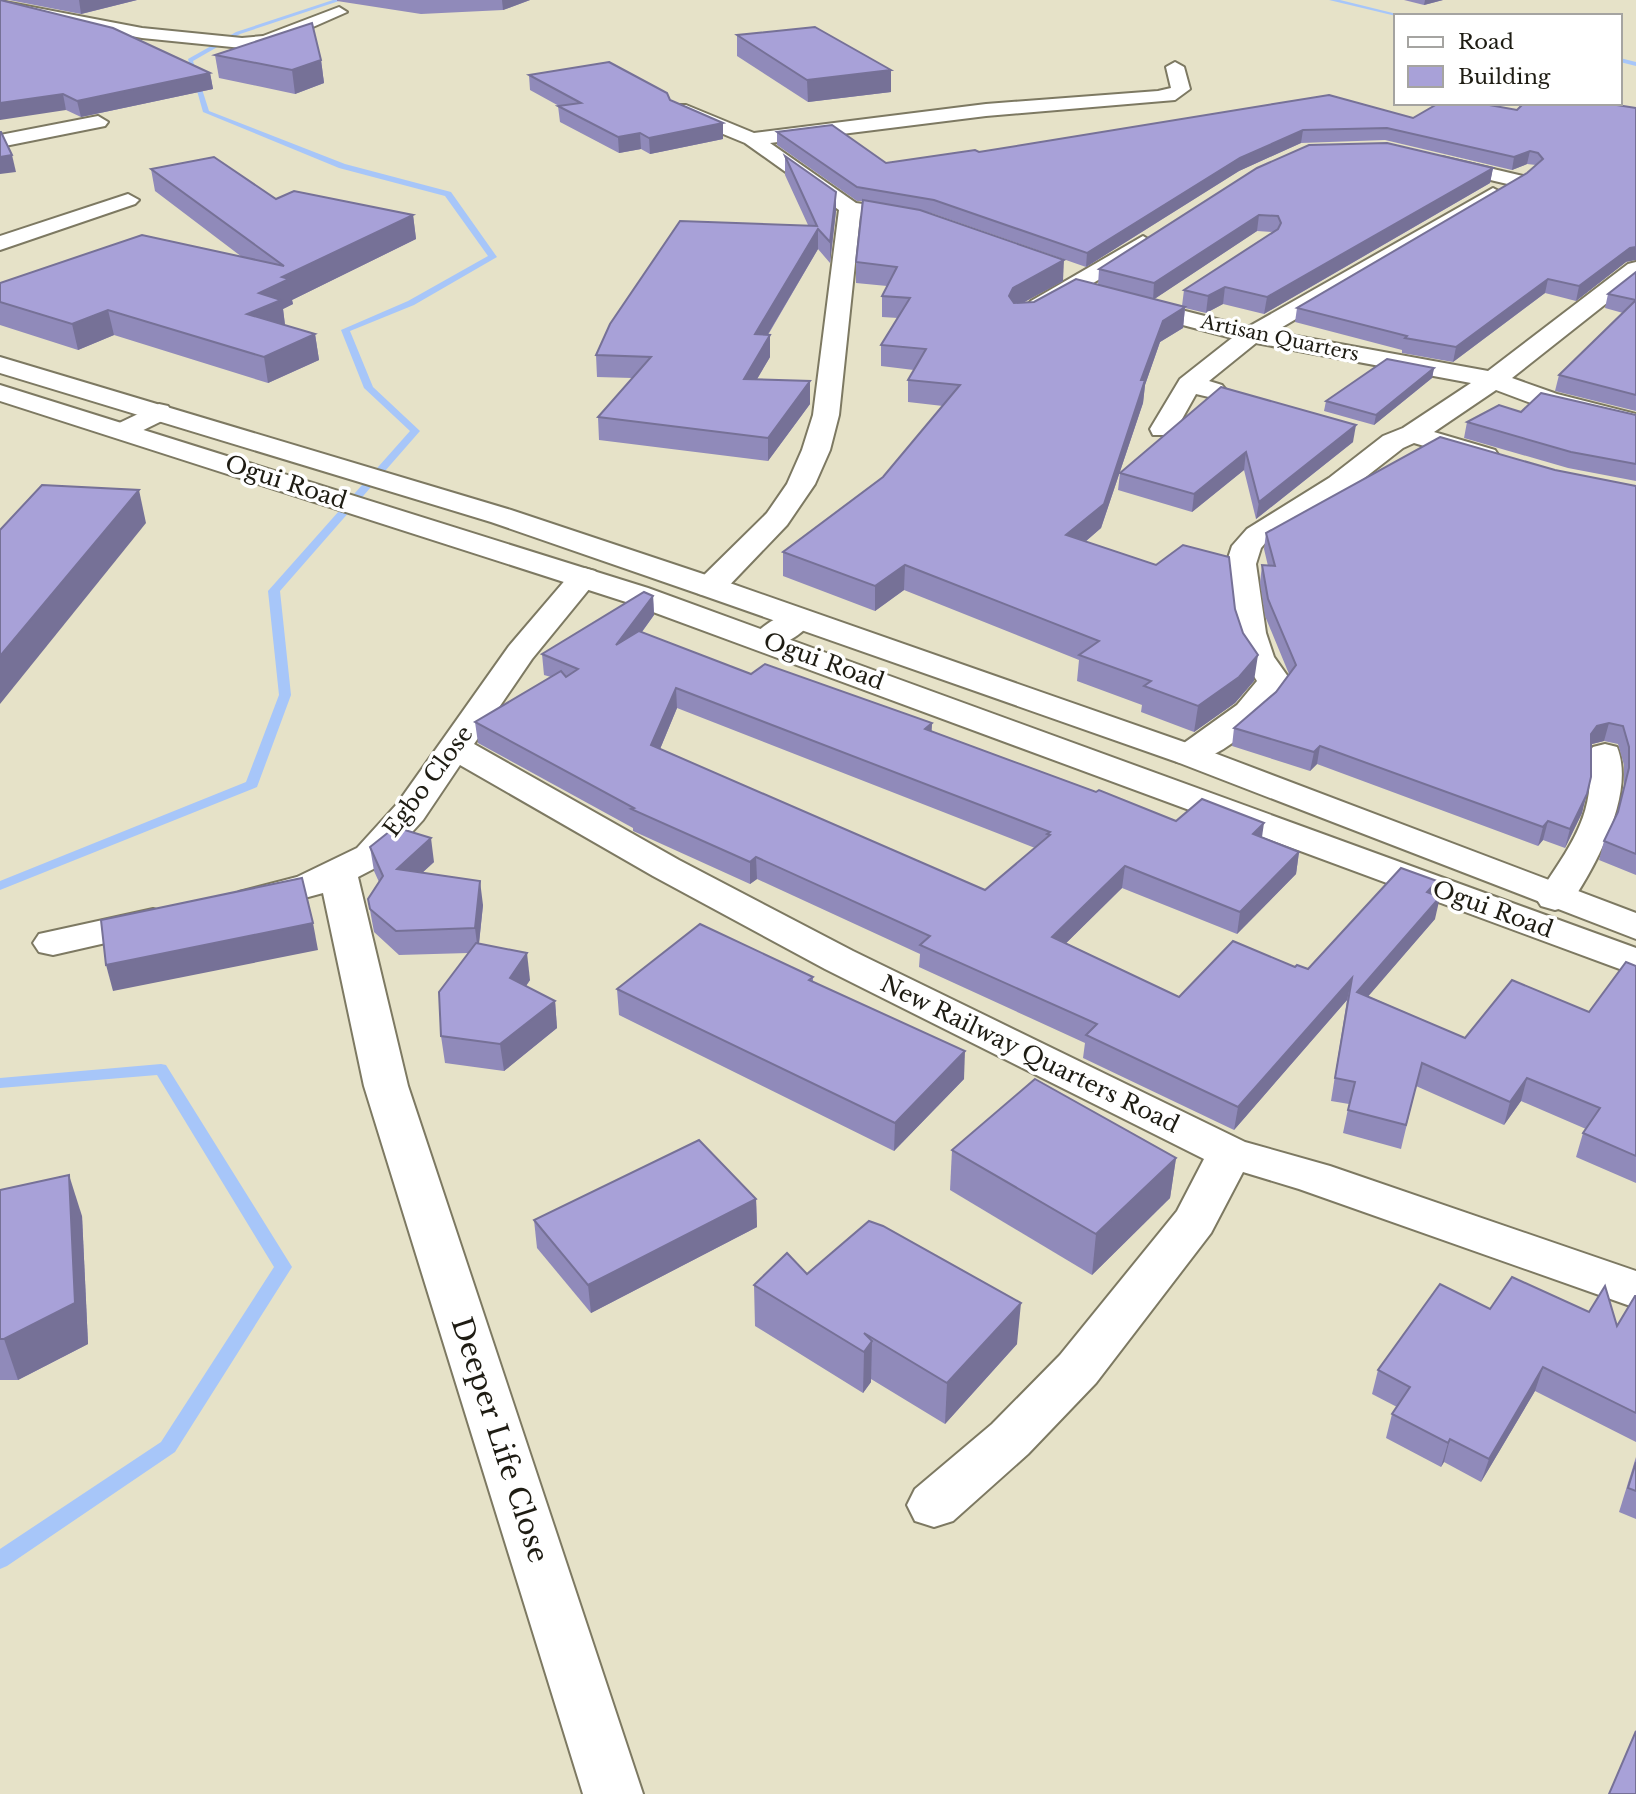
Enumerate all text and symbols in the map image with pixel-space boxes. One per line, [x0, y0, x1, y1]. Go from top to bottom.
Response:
legend [1394, 14, 1622, 105]
text: Road [1458, 29, 1514, 55]
text: Building [1458, 64, 1551, 90]
street label: Artisan Quarters [1198, 310, 1361, 366]
street label: Ogui Road [222, 449, 350, 515]
street label: Ogui Road [760, 626, 888, 696]
street label: Egbo Close [377, 720, 479, 842]
street label: Ogui Road [1429, 874, 1557, 944]
street label: New Railway Quarters Road [876, 969, 1184, 1139]
street label: Deeper Life Close [444, 1313, 556, 1567]

